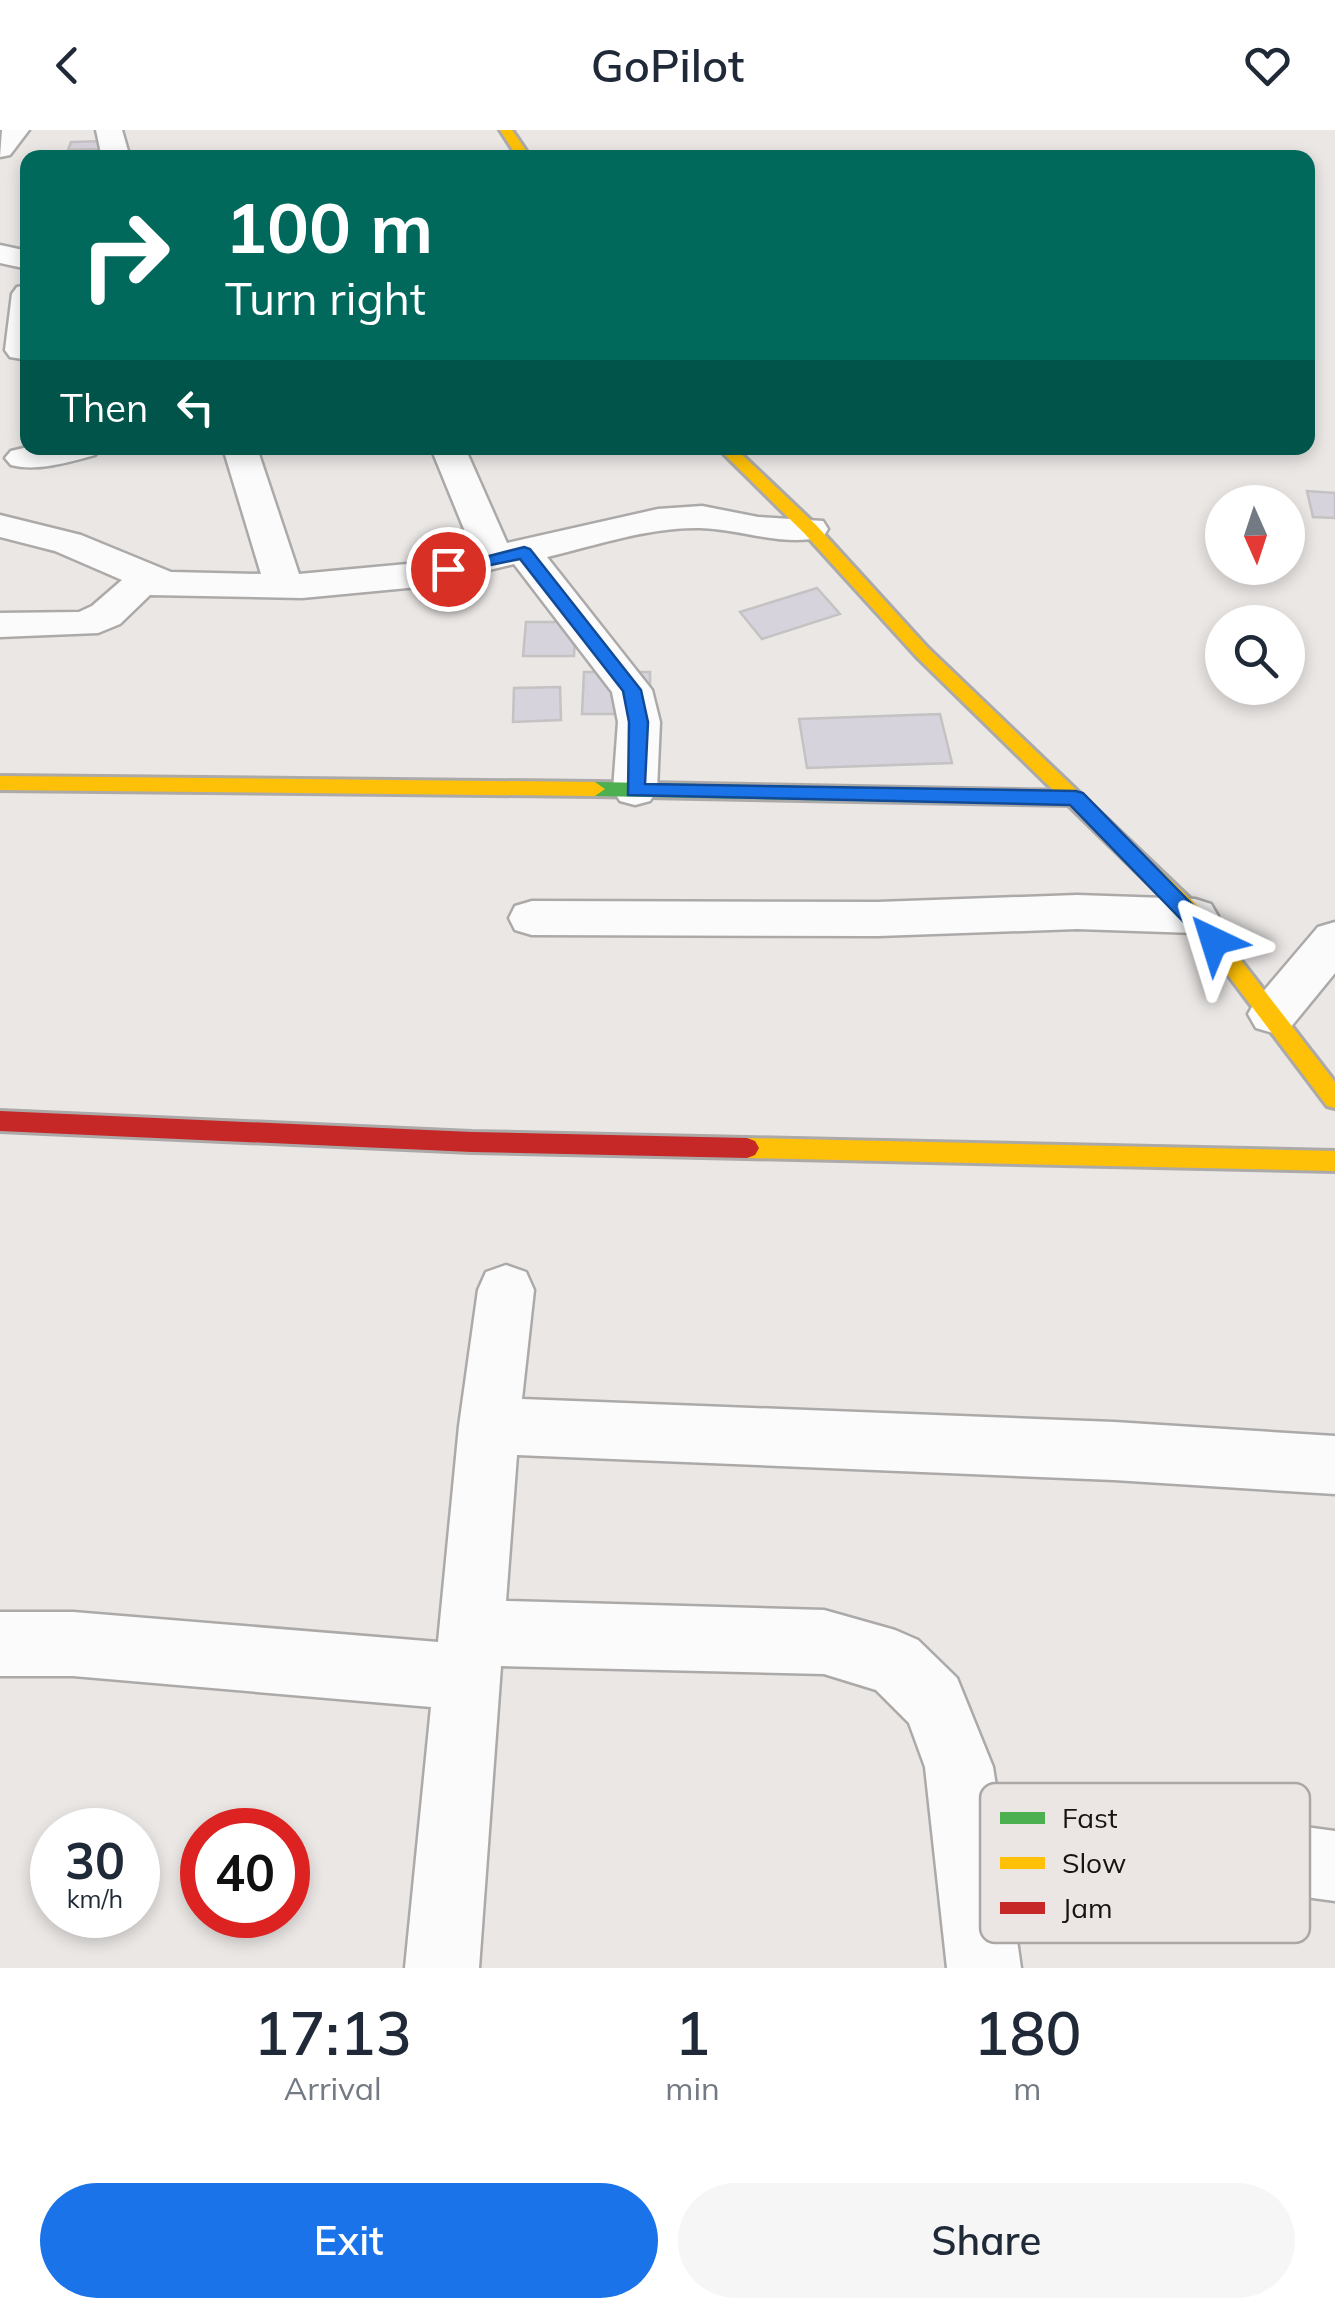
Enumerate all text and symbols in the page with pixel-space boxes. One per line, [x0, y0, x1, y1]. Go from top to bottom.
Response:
text: GoPilot [591, 37, 744, 93]
icon: back [40, 38, 95, 93]
icon: heart [1240, 38, 1295, 93]
text: 100 m [225, 183, 433, 271]
icon: right [60, 190, 190, 320]
text: Turn right [225, 270, 426, 326]
icon: left [168, 380, 223, 435]
text: Then [60, 384, 148, 432]
north arrow [1205, 485, 1305, 585]
map controls [1205, 485, 1305, 705]
pin [406, 527, 491, 612]
icon: arrive [421, 542, 476, 597]
button: search [1205, 605, 1305, 705]
position arrow [1162, 889, 1266, 993]
legend [980, 1783, 1310, 1943]
text: Fast [1062, 1800, 1118, 1835]
speed limit sign: 40 [180, 1808, 310, 1938]
text: 30 [65, 1829, 125, 1892]
text: Slow [1062, 1845, 1126, 1880]
text: km/h [67, 1883, 123, 1914]
text: Jam [1062, 1890, 1113, 1925]
text: 17:13 [254, 1995, 412, 2070]
text: 1 [675, 1995, 711, 2070]
text: 180 [973, 1995, 1081, 2070]
text: Arrival [284, 2068, 382, 2108]
text: min [665, 2068, 720, 2108]
text: m [1013, 2068, 1041, 2108]
button: Exit [40, 2183, 658, 2298]
button: Share [678, 2183, 1295, 2298]

